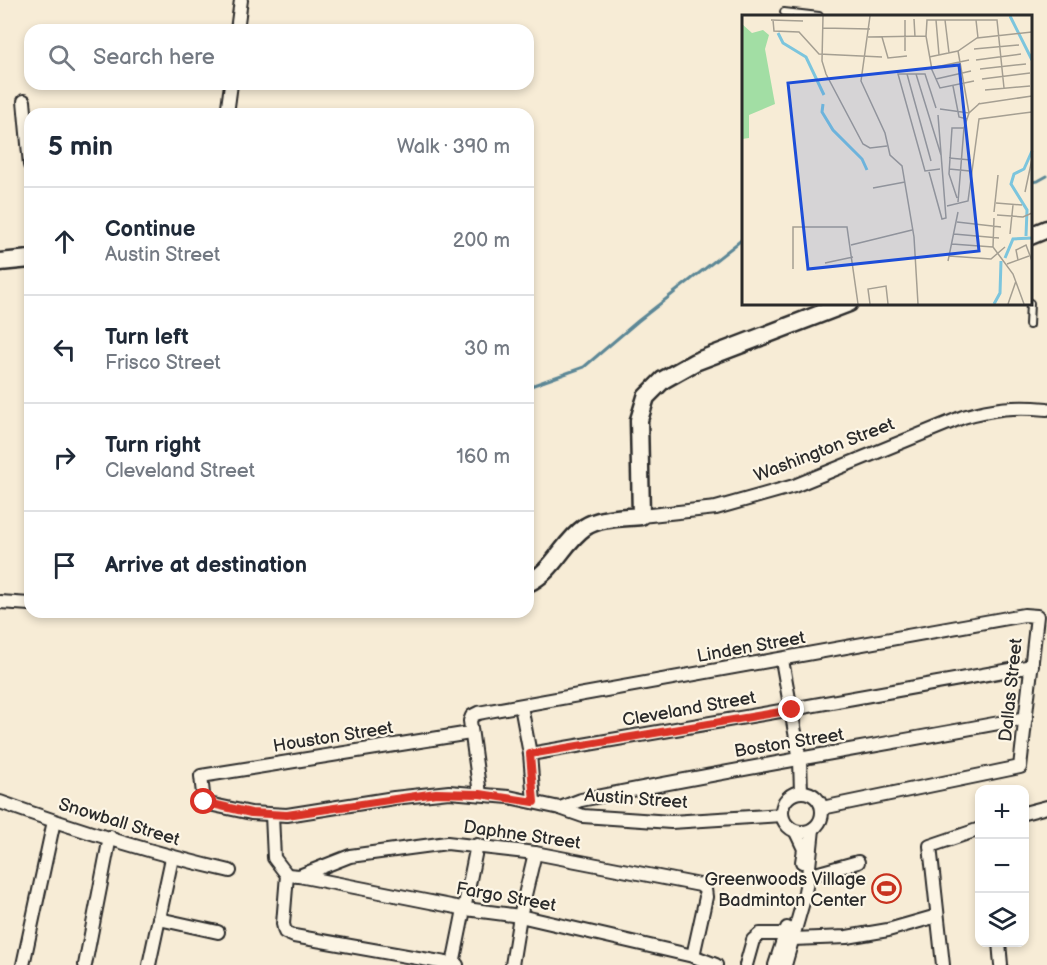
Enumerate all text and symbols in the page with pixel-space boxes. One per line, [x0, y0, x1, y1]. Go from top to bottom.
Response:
inset map [742, 15, 1032, 304]
search box [24, 24, 534, 90]
icon: search [45, 41, 78, 74]
text: Search here [93, 44, 215, 71]
text: 5 min [48, 132, 113, 163]
text: Walk · 390 m [397, 135, 510, 159]
text: Continue [105, 216, 195, 243]
icon: ahead [48, 225, 81, 258]
text: 200 m [453, 229, 510, 253]
text: Austin Street [105, 243, 220, 267]
text: Turn left [105, 324, 189, 351]
icon: left [48, 333, 81, 366]
text: 30 m [464, 337, 510, 361]
text: Frisco Street [105, 351, 221, 375]
street label: Washington Street [751, 413, 898, 486]
text: Turn right [105, 432, 201, 459]
icon: right [48, 441, 81, 474]
text: 160 m [456, 445, 510, 469]
text: Cleveland Street [105, 459, 255, 483]
icon: arrive [48, 549, 81, 582]
text: Arrive at destination [105, 552, 307, 579]
street label: Linden Street [695, 627, 807, 667]
street label: Dallas Street [995, 637, 1027, 743]
street label: Cleveland Street [621, 687, 758, 731]
route end [778, 696, 804, 722]
street label: Houston Street [271, 717, 395, 757]
street label: Boston Street [733, 724, 846, 762]
street label: Austin Street [584, 785, 689, 813]
map controls [975, 785, 1029, 947]
button: + [975, 785, 1029, 839]
route start [190, 788, 216, 814]
street label: Snowball Street [56, 794, 183, 851]
street label: Daphne Street [462, 816, 582, 854]
button: − [975, 839, 1029, 893]
place label: Greenwoods Village Badminton Center [705, 869, 866, 911]
sports icon: Greenwoods Village Badminton Center [871, 873, 903, 905]
street label: Fargo Street [454, 878, 558, 916]
button: layers [975, 893, 1029, 947]

